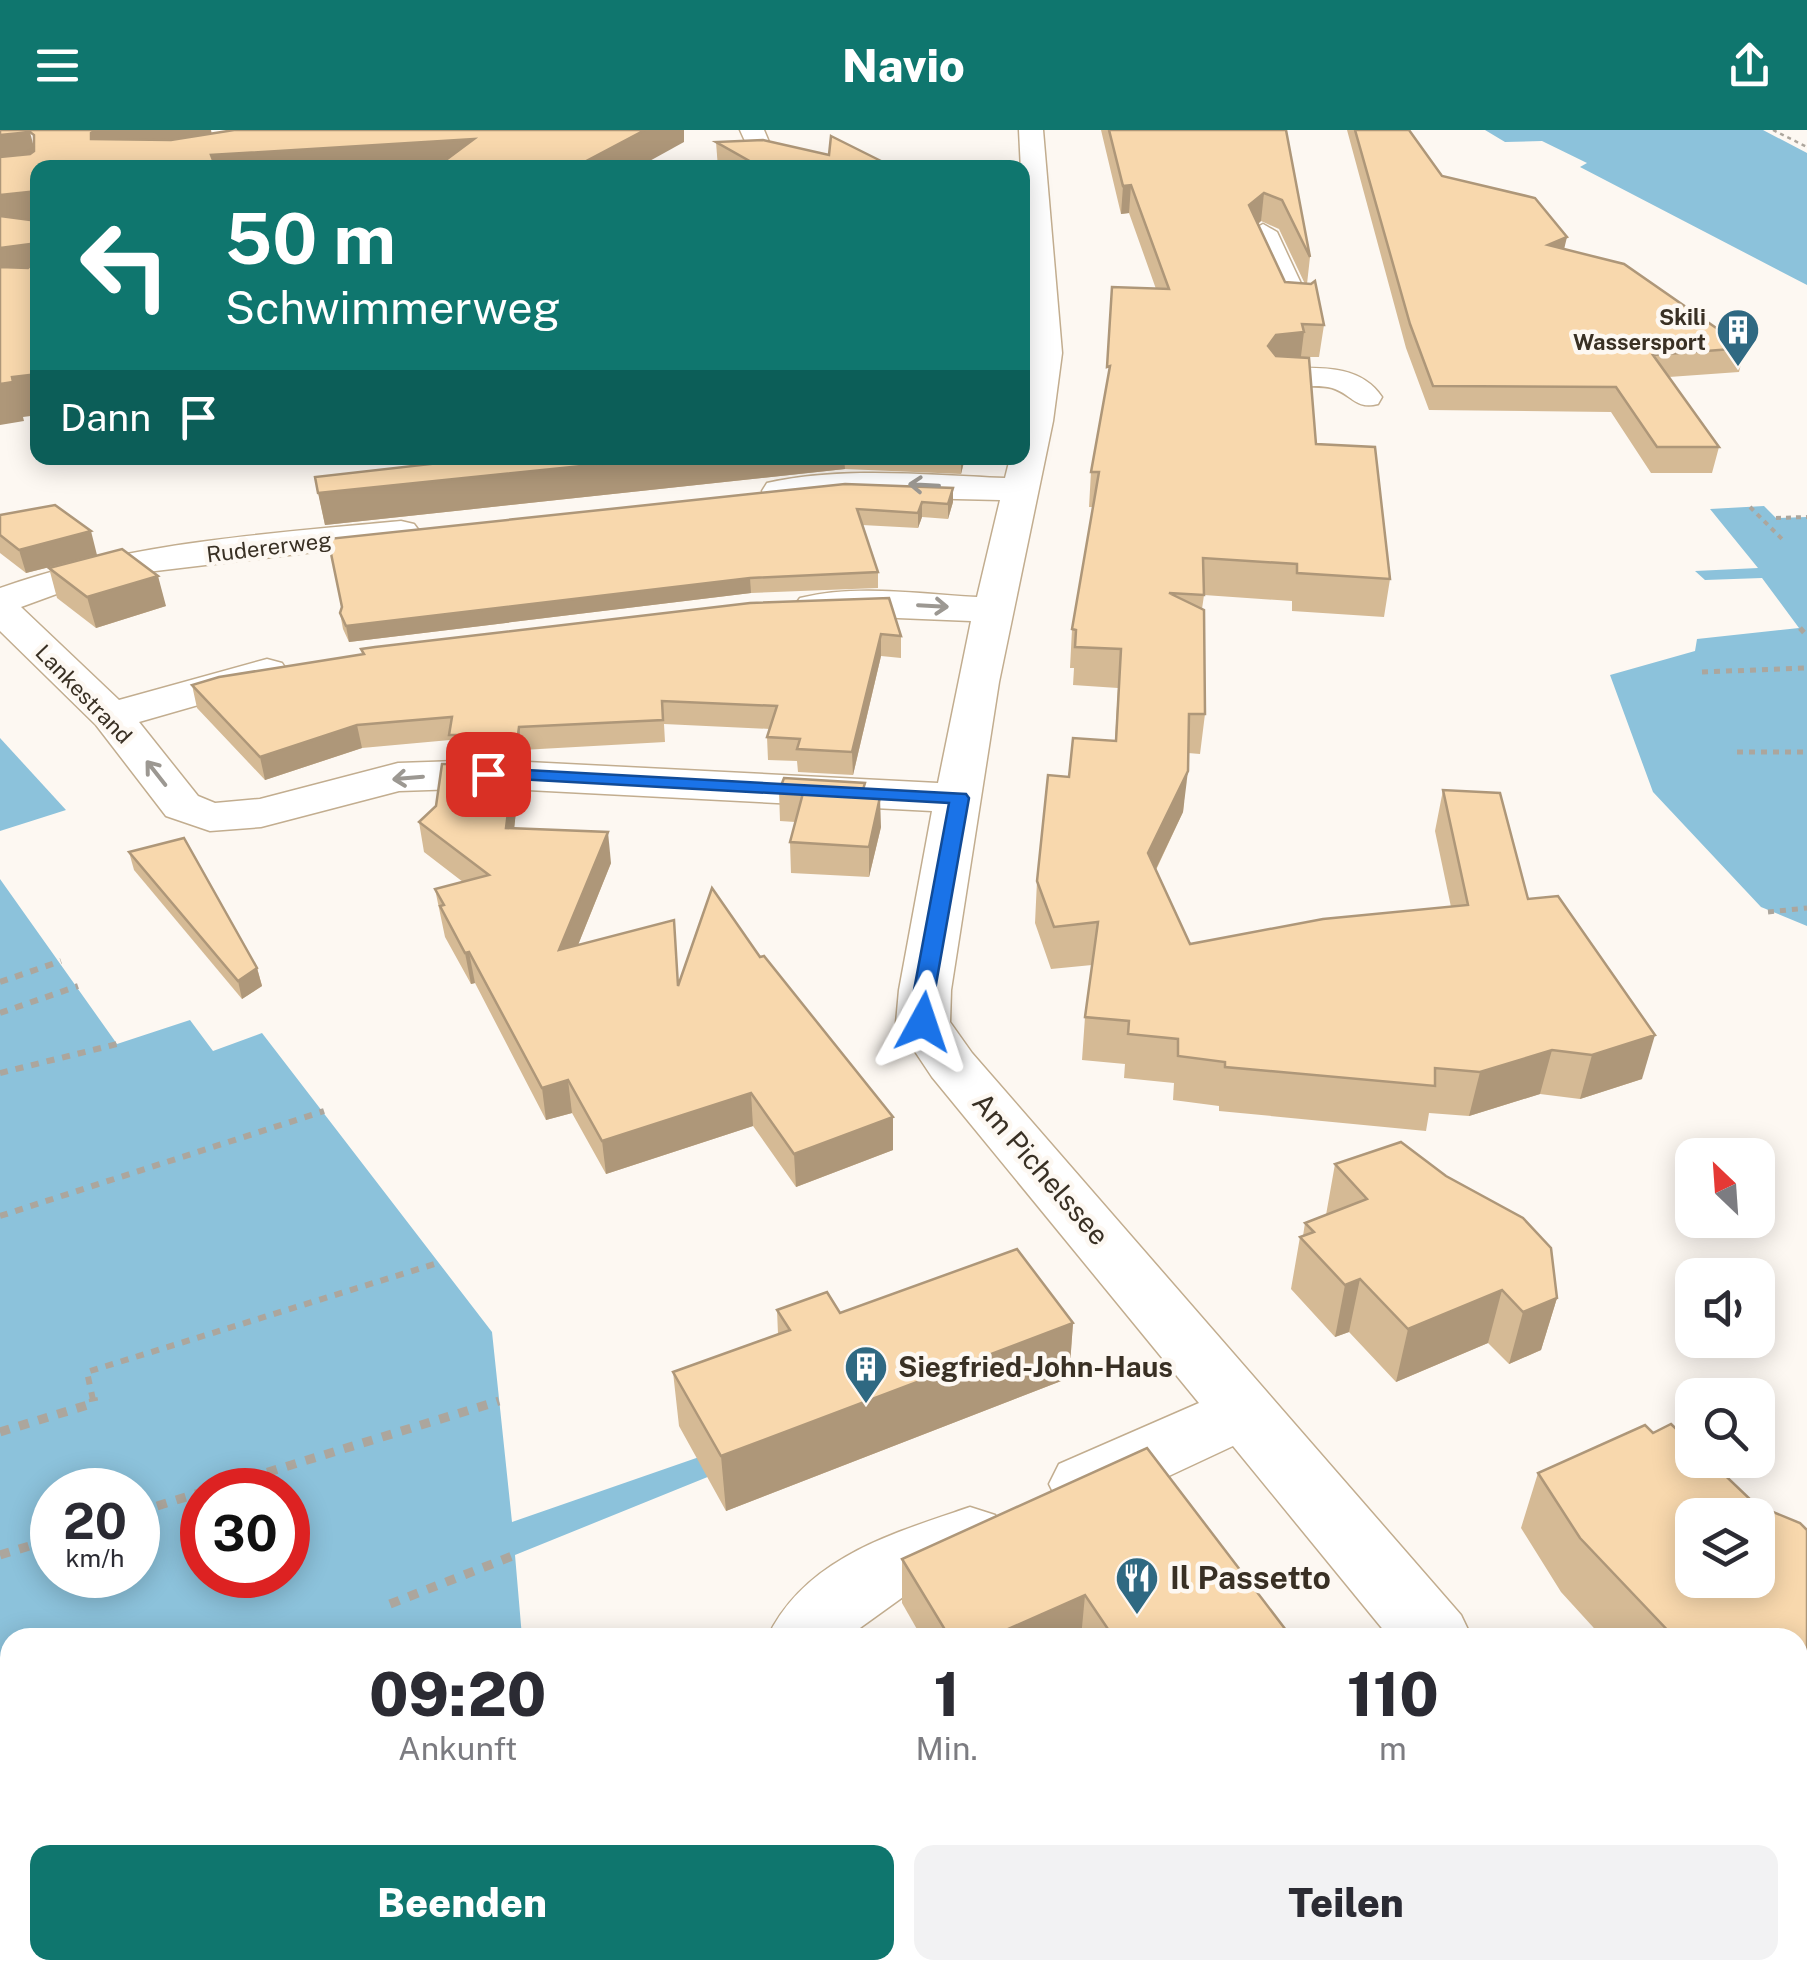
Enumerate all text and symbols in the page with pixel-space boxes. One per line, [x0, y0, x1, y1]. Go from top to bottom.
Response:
icon: menu [30, 38, 85, 93]
icon: share [1722, 38, 1777, 93]
text: Navio [842, 39, 965, 92]
text: 50 m [225, 197, 396, 280]
icon: left [60, 200, 190, 330]
text: Schwimmerweg [225, 281, 561, 334]
place label: Skili Wassersport [1573, 304, 1706, 355]
building icon: Skili Wassersport [1715, 307, 1761, 368]
icon: arrive [171, 390, 226, 445]
text: Dann [60, 395, 151, 440]
one-way arrow [908, 475, 940, 494]
street label: Rudererweg [205, 526, 333, 568]
one-way arrow [917, 597, 949, 616]
street label: Lankestrand [31, 639, 137, 749]
pin [446, 732, 531, 817]
icon: arrive [461, 747, 516, 802]
one-way arrow [146, 760, 167, 787]
one-way arrow [392, 769, 424, 788]
position arrow [871, 970, 975, 1074]
street label: Am Pichelssee [966, 1086, 1116, 1251]
north arrow [1675, 1138, 1775, 1238]
map controls [1675, 1138, 1775, 1598]
button: sound [1675, 1258, 1775, 1358]
building icon: Siegfried-John-Haus [843, 1344, 889, 1405]
place label: Siegfried-John-Haus [898, 1350, 1173, 1383]
button: search [1675, 1378, 1775, 1478]
speed limit sign: 30 [180, 1468, 310, 1598]
text: 20 [63, 1491, 127, 1550]
button: layers [1675, 1498, 1775, 1598]
text: km/h [66, 1543, 124, 1573]
restaurant icon: Il Passetto [1114, 1555, 1160, 1616]
place label: Il Passetto [1170, 1559, 1331, 1596]
text: 09:20 [369, 1659, 546, 1730]
text: 1 [933, 1659, 960, 1730]
text: 110 [1347, 1659, 1439, 1730]
text: Ankunft [398, 1730, 518, 1767]
text: Min. [916, 1730, 978, 1767]
text: m [1379, 1730, 1407, 1767]
button: Beenden [30, 1845, 894, 1960]
button: Teilen [914, 1845, 1778, 1960]

